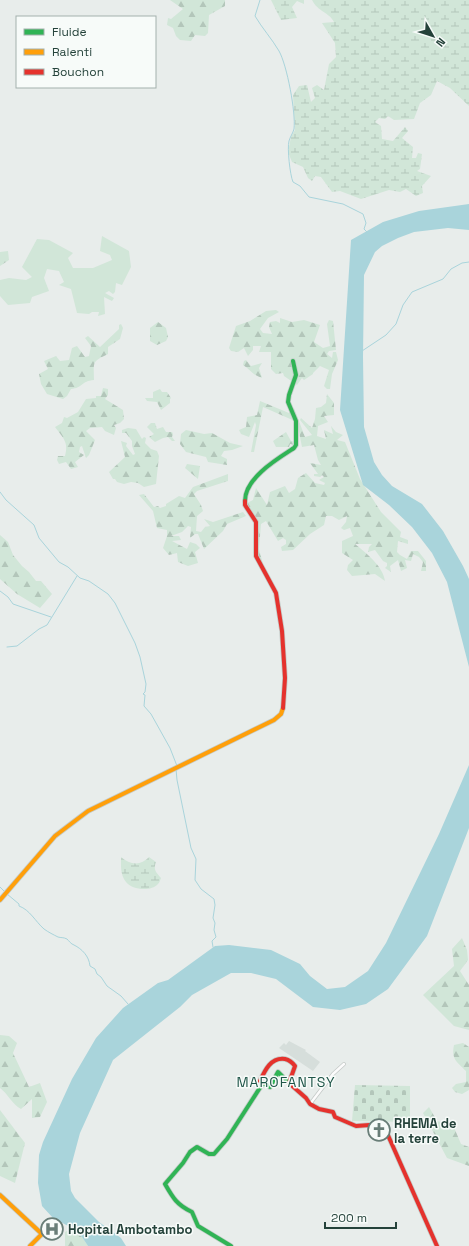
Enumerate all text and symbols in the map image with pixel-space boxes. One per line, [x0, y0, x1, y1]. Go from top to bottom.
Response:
legend [16, 16, 156, 88]
north arrow [413, 16, 453, 56]
text: Fluide [52, 24, 87, 40]
text: N [433, 35, 449, 50]
text: Ralenti [52, 44, 92, 60]
text: Bouchon [52, 64, 104, 80]
district label: MAROFANTSY [237, 1073, 336, 1091]
place label: RHEMA de la terre [394, 1115, 457, 1147]
church icon: RHEMA de la terre [366, 1117, 392, 1143]
scale bar [325, 1204, 396, 1230]
text: 200 m [331, 1210, 367, 1226]
hospital icon: Hopital Ambotambo [39, 1216, 65, 1242]
place label: Hopital Ambotambo [68, 1221, 193, 1238]

